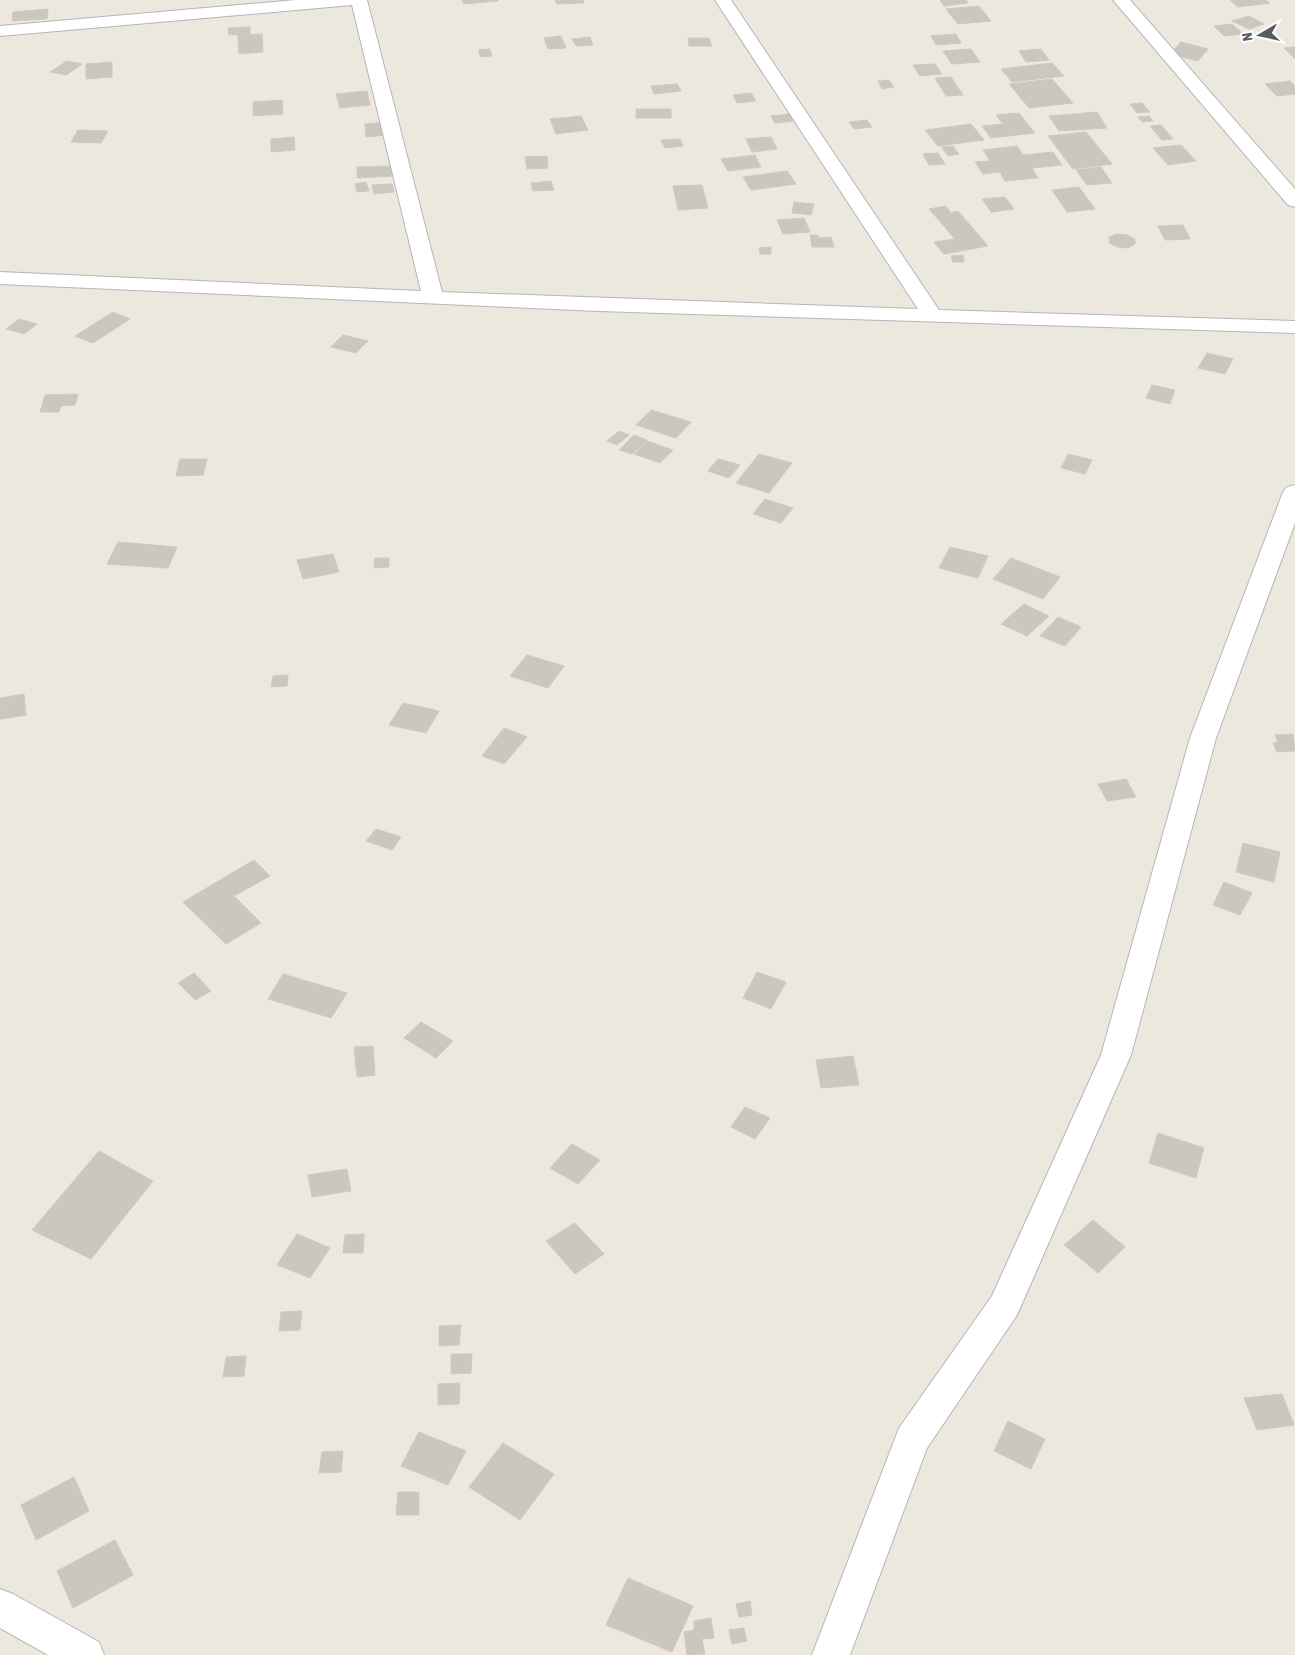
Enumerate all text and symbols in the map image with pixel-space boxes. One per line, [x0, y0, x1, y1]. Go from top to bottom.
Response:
north arrow [1235, 10, 1285, 60]
text: N [1239, 32, 1256, 42]

